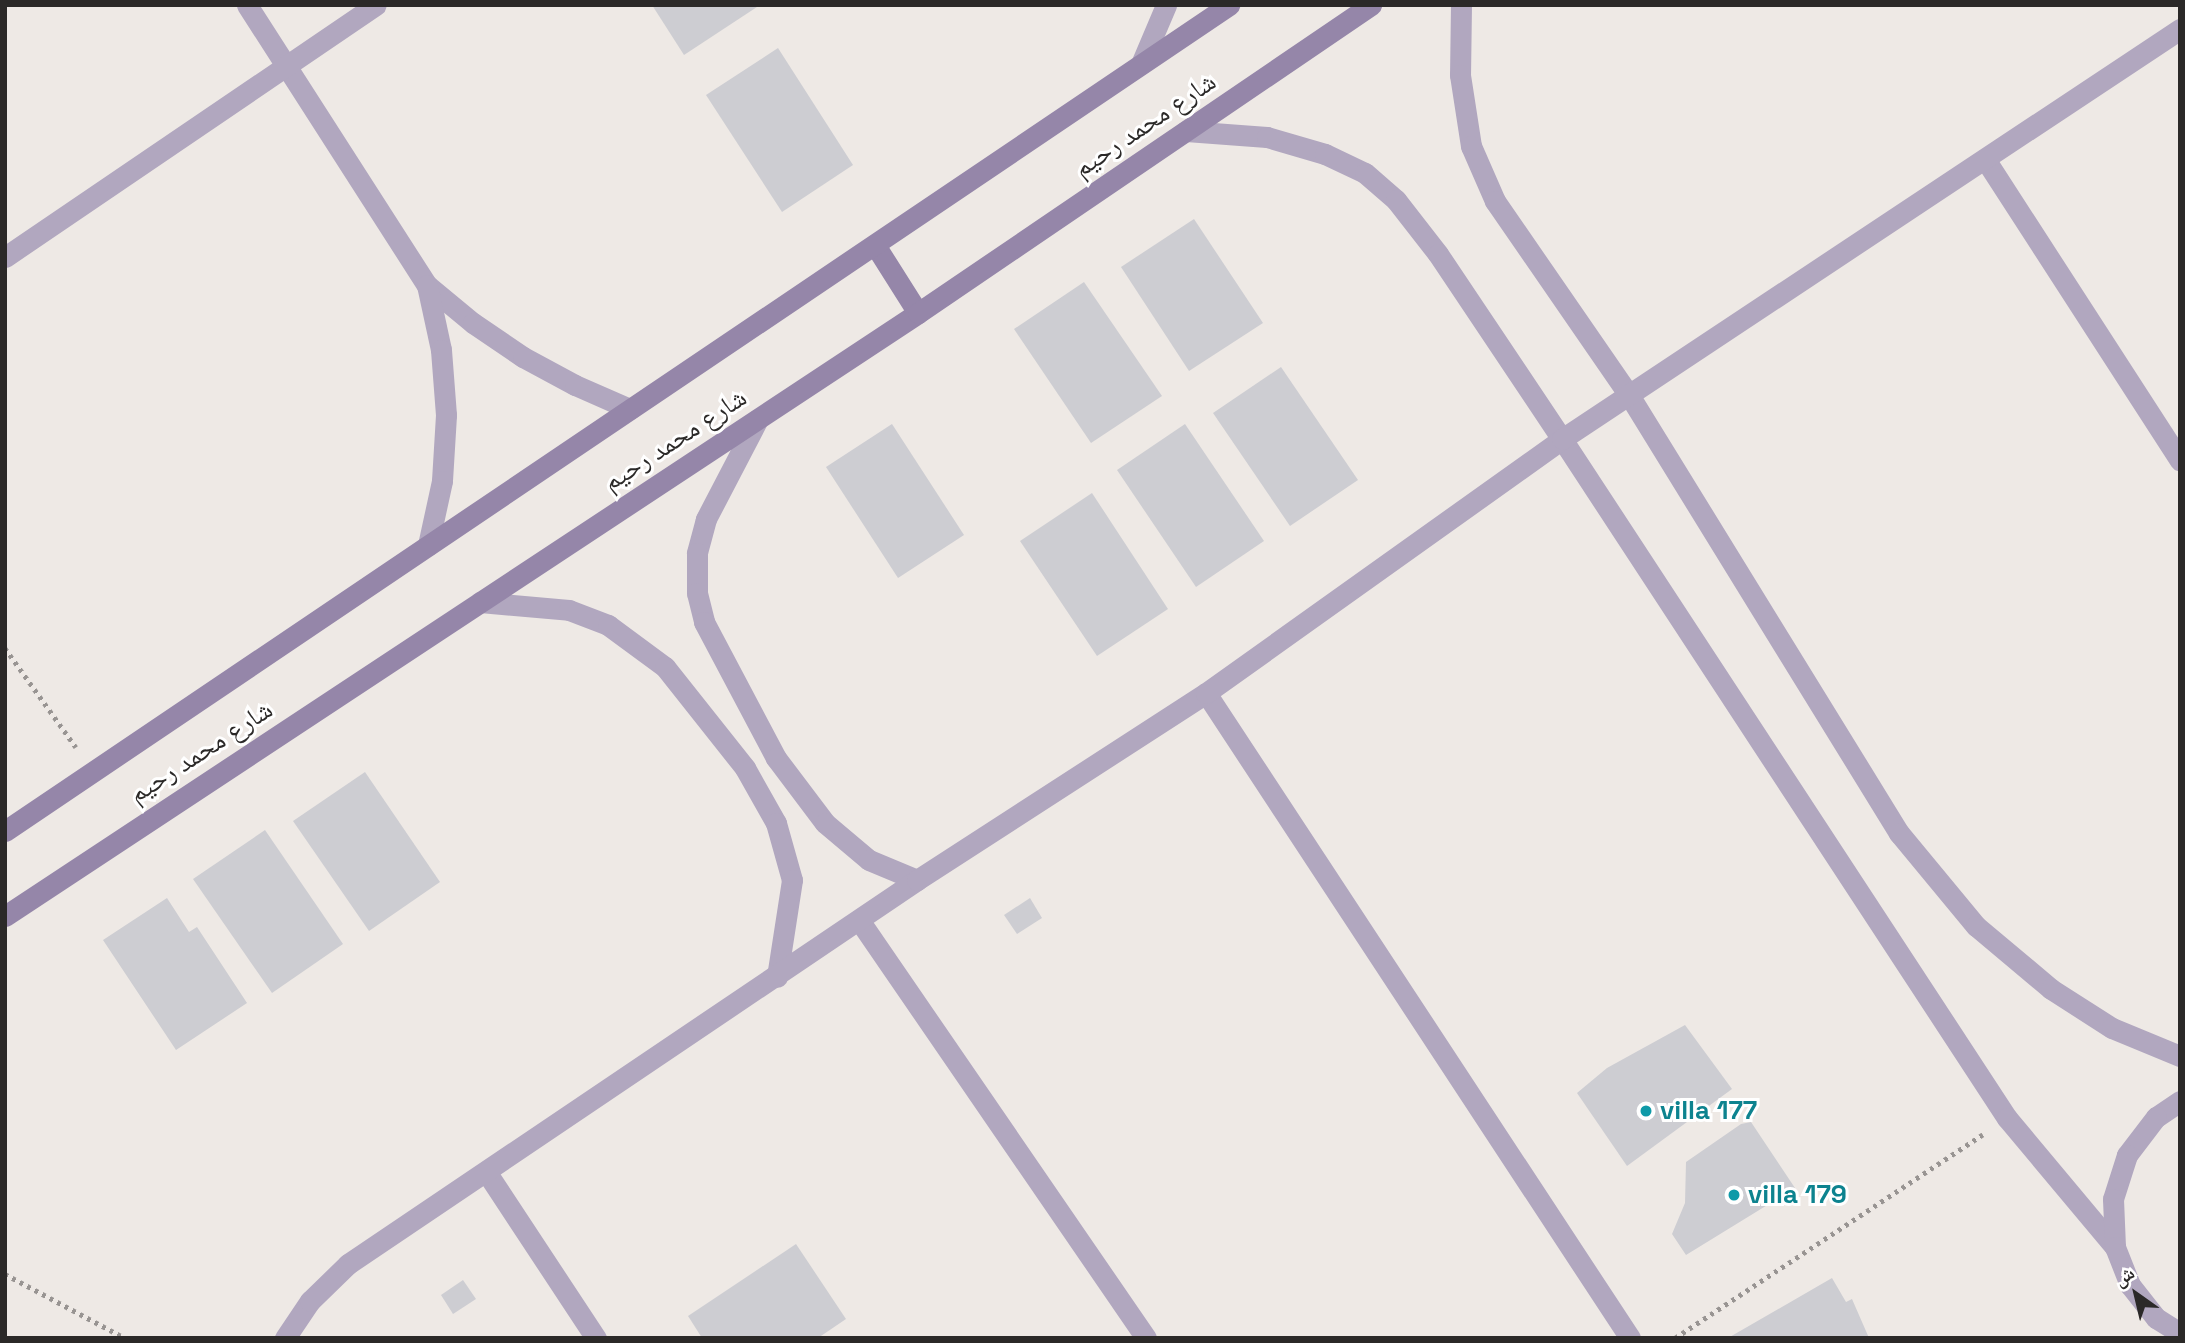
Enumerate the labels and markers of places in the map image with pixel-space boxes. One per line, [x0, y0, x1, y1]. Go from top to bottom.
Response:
place label: villa 177 [1660, 1095, 1757, 1127]
marker: villa 177 [1638, 1103, 1654, 1119]
place label: villa 179 [1748, 1179, 1847, 1211]
marker: villa 179 [1726, 1187, 1742, 1203]

